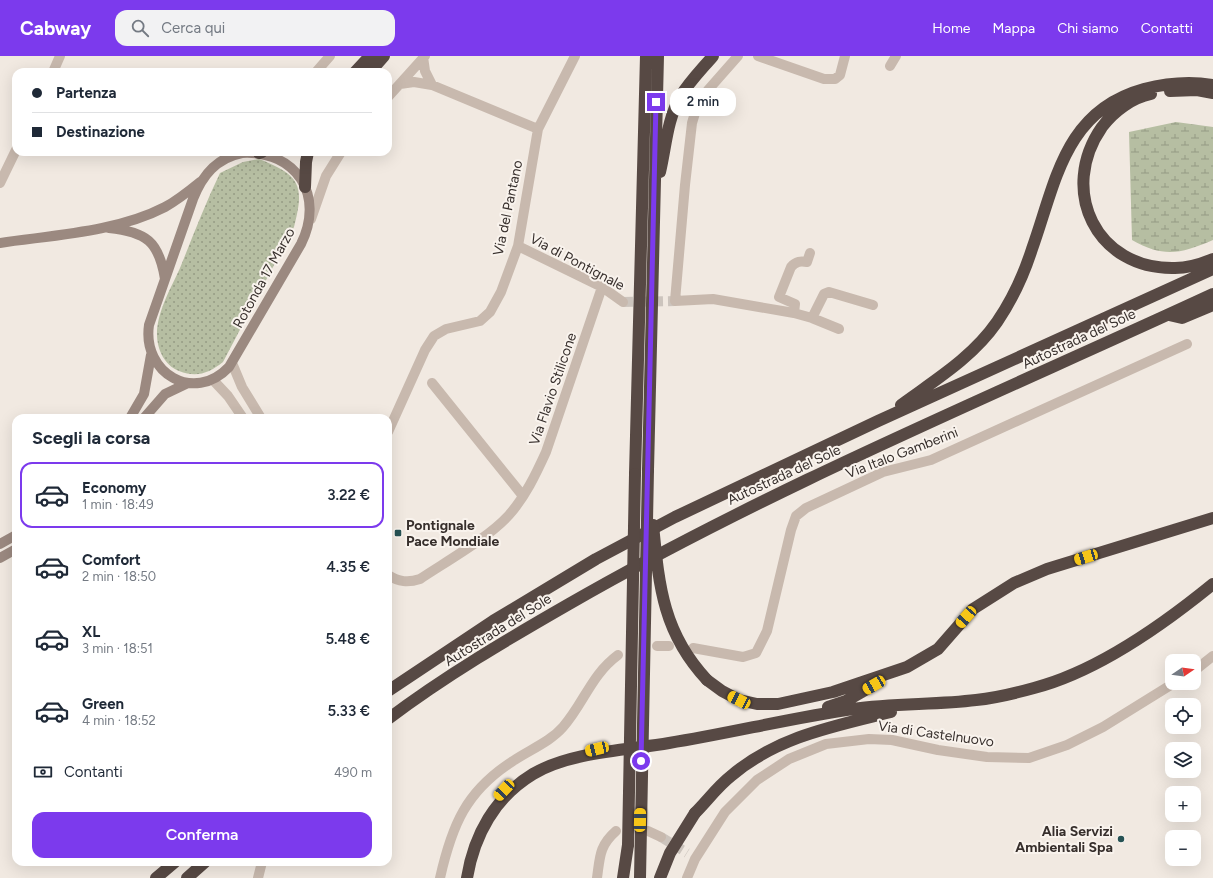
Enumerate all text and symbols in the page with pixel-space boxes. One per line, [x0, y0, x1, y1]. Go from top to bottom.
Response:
search box [115, 10, 395, 46]
text: Cabway [20, 17, 91, 40]
icon: search [129, 17, 151, 39]
text: Cerca qui [161, 19, 225, 37]
text: Home [932, 20, 971, 37]
text: Mappa [993, 20, 1035, 37]
text: Chi siamo [1057, 20, 1119, 37]
text: Contatti [1141, 20, 1193, 37]
text: Partenza [56, 84, 116, 102]
callout: 2 min [670, 88, 736, 116]
route end [647, 93, 665, 111]
text: 2 min [687, 94, 719, 109]
text: Destinazione [56, 123, 145, 141]
street label: Via del Pantano [490, 159, 526, 257]
street label: Rotonda 17 Marzo [229, 225, 299, 331]
street label: Via di Pontignale [527, 230, 628, 294]
street label: Autostrada del Sole [1020, 305, 1139, 373]
street label: Via Flavio Stilicone [526, 330, 580, 448]
street label: Via Italo Gamberini [843, 424, 961, 482]
text: Scegli la corsa [32, 427, 150, 449]
street label: Autostrada del Sole [725, 441, 844, 509]
icon: car [34, 477, 70, 513]
text: Economy [82, 479, 147, 497]
text: 3.22 € [327, 486, 370, 504]
text: 1 min · 18:49 [82, 497, 154, 512]
place label: Pontignale Pace Mondiale [406, 517, 499, 550]
marker: Pontignale Pace Mondiale [393, 528, 403, 538]
car [1073, 548, 1099, 566]
icon: car [34, 549, 70, 585]
text: Comfort [82, 551, 141, 569]
text: 4.35 € [326, 558, 370, 576]
text: 2 min · 18:50 [82, 569, 156, 584]
street label: Autostrada del Sole [441, 590, 555, 670]
car [954, 604, 978, 630]
icon: car [34, 621, 70, 657]
text: XL [82, 623, 100, 641]
text: 5.48 € [325, 630, 370, 648]
text: 3 min · 18:51 [82, 641, 153, 656]
north arrow [1165, 654, 1201, 690]
map controls [1165, 654, 1201, 866]
car [861, 674, 887, 696]
car [726, 689, 752, 711]
icon: car [34, 693, 70, 729]
text: Green [82, 695, 124, 713]
button: locate [1165, 698, 1201, 734]
text: 5.33 € [327, 702, 370, 720]
text: 4 min · 18:52 [82, 713, 156, 728]
street label: Via di Castelnuovo [877, 717, 995, 751]
car [584, 740, 610, 758]
button: layers [1165, 742, 1201, 778]
route start [632, 752, 650, 770]
icon: cash [32, 761, 54, 783]
text: Contanti [64, 763, 123, 781]
text: 490 m [334, 765, 372, 780]
car [491, 777, 517, 803]
button: + [1165, 786, 1201, 822]
car [634, 808, 646, 832]
button: Conferma [32, 812, 372, 858]
place label: Alia Servizi Ambientali Spa [1015, 823, 1113, 856]
button: − [1165, 830, 1201, 866]
marker: Alia Servizi Ambientali Spa [1116, 834, 1126, 844]

